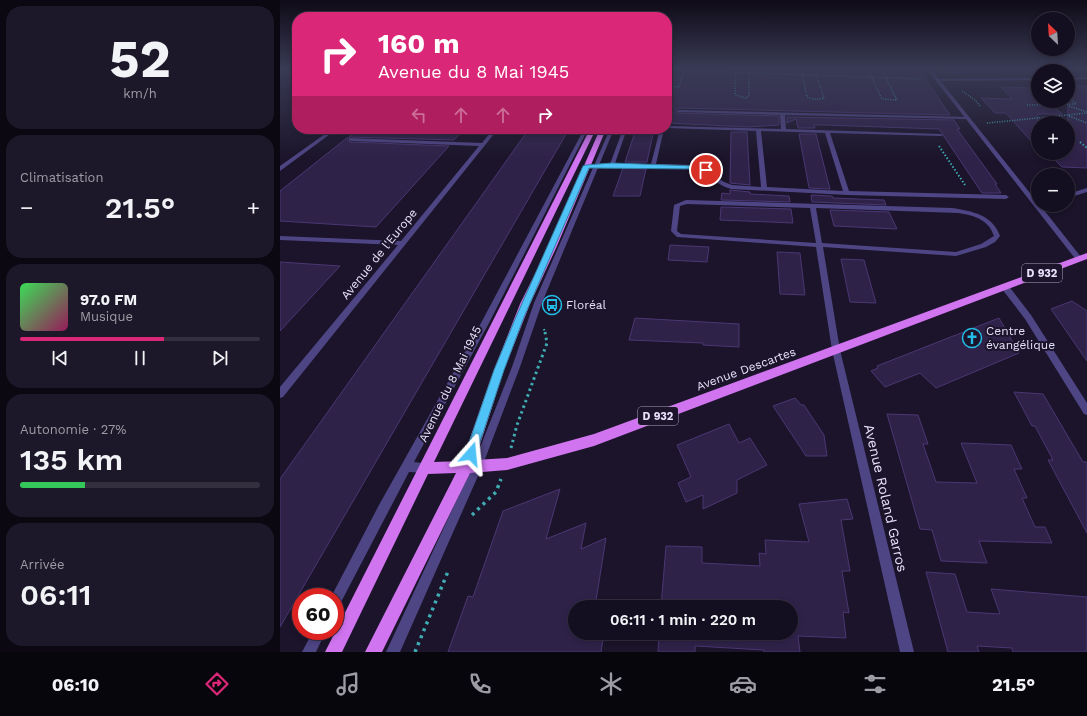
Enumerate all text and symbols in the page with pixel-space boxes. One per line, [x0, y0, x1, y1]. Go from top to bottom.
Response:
north arrow [1031, 12, 1075, 56]
map controls [1031, 12, 1075, 212]
text: 160 m [378, 27, 460, 60]
icon: right [312, 28, 364, 80]
text: 52 [109, 29, 171, 90]
text: Avenue du 8 Mai 1945 [378, 61, 569, 82]
button: layers [1031, 64, 1075, 108]
text: km/h [123, 86, 157, 101]
icon: left [408, 104, 430, 126]
icon: ahead [450, 104, 472, 126]
icon: ahead [492, 104, 514, 126]
icon: right [534, 104, 556, 126]
button: + [1031, 116, 1075, 160]
pin [689, 153, 723, 187]
icon: arrive [695, 159, 717, 181]
button: − [1031, 168, 1075, 212]
text: Climatisation [20, 170, 103, 185]
text: 21.5° [105, 190, 175, 225]
text: − [20, 195, 33, 220]
text: + [247, 195, 260, 220]
street label: Avenue de l'Europe [338, 206, 420, 302]
road number: D 932 [1022, 264, 1062, 282]
text: 97.0 FM [80, 291, 137, 309]
bus stop icon: Floréal [541, 294, 563, 316]
place label: Floréal [566, 298, 607, 312]
text: Musique [80, 309, 133, 324]
street label: Avenue du 8 Mai 1945 [416, 324, 484, 444]
place label: Centre évangélique [986, 324, 1055, 352]
church icon: Centre évangélique [961, 327, 983, 349]
street label: Avenue Descartes [694, 345, 798, 393]
icon: previous [49, 347, 71, 369]
icon: pause [129, 347, 151, 369]
icon: next [209, 347, 231, 369]
road number: D 932 [638, 407, 678, 425]
text: Autonomie · 27% [20, 422, 126, 437]
street label: Avenue Roland Garros [861, 423, 911, 573]
position arrow [450, 433, 492, 475]
text: 135 km [20, 442, 123, 477]
text: Arrivée [20, 557, 64, 572]
text: 06:11 [20, 577, 91, 612]
speed limit sign: 60 [292, 588, 344, 640]
text: 06:11 · 1 min · 220 m [610, 611, 756, 629]
icon: directions [203, 670, 231, 698]
icon: music [334, 670, 362, 698]
icon: phone [466, 670, 494, 698]
icon: climate [597, 670, 625, 698]
icon: car [729, 670, 757, 698]
icon: filters [861, 670, 889, 698]
text: 06:10 [52, 674, 99, 695]
text: 21.5° [992, 674, 1035, 695]

